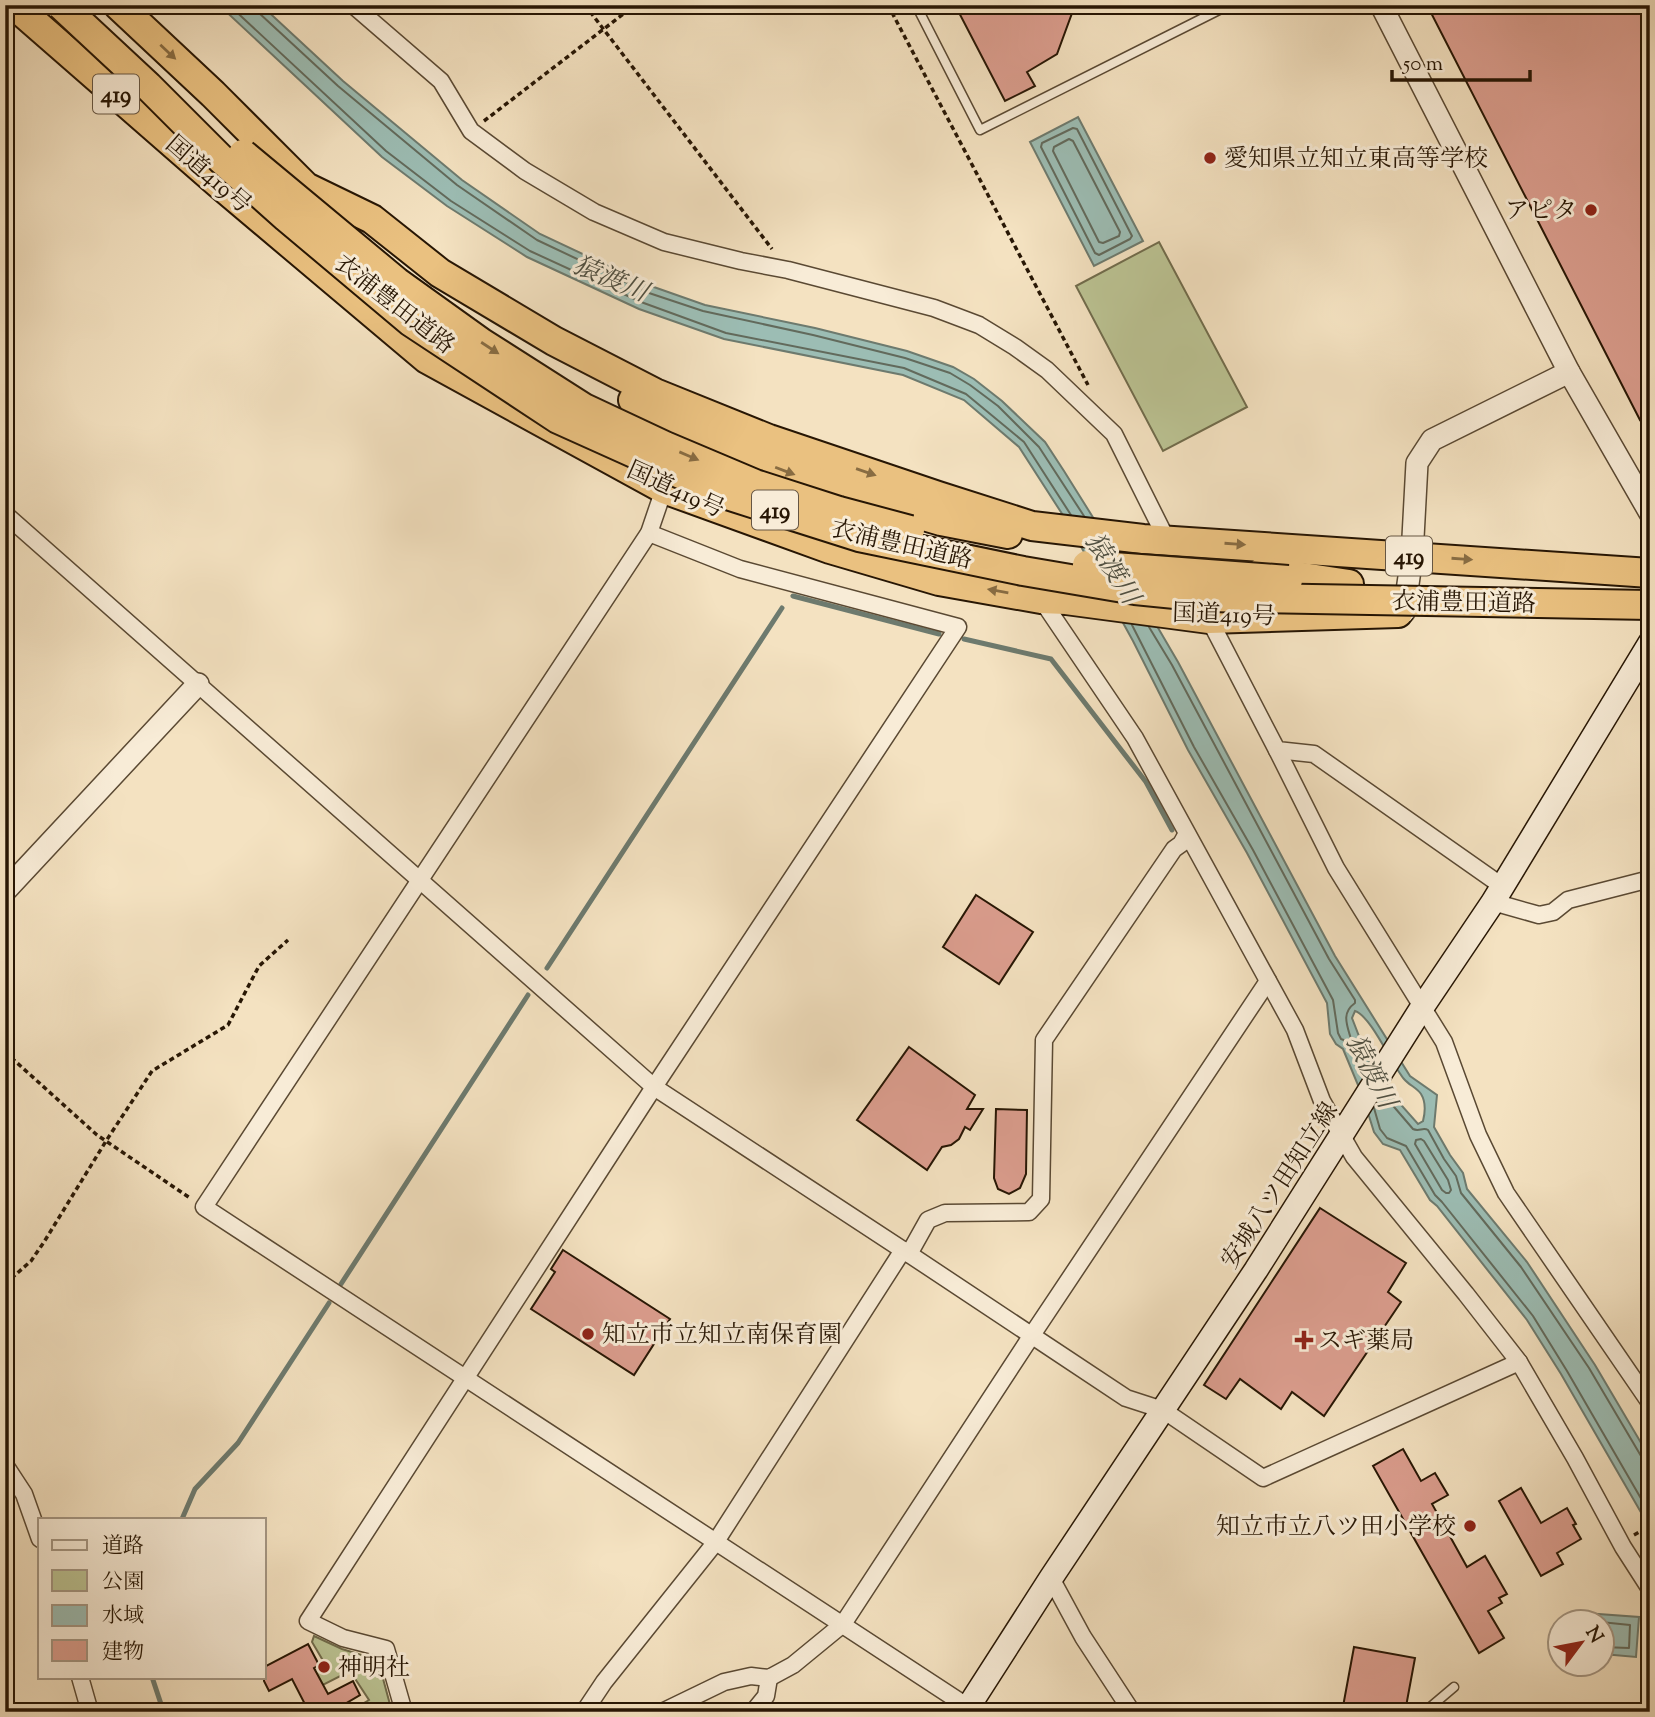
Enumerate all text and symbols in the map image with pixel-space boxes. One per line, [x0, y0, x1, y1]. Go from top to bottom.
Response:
scale bar [1392, 38, 1531, 82]
one-way arrow [159, 44, 177, 60]
text: 50 m [1402, 50, 1443, 80]
road number: 419 [93, 74, 139, 114]
street label: 国道419号 [157, 129, 258, 222]
place label: 愛知県立知立東高等学校 [1224, 143, 1488, 177]
marker: 愛知県立知立東高等学校 [1202, 150, 1218, 166]
place label: アピタ [1505, 195, 1577, 229]
marker: アピタ [1583, 202, 1599, 218]
street label: 衣浦豊田道路 [327, 248, 461, 363]
water label: 猿渡川 [567, 248, 656, 314]
one-way arrow [480, 342, 499, 355]
one-way arrow [679, 451, 700, 462]
street label: 国道419号 [621, 454, 729, 527]
one-way arrow [774, 466, 795, 477]
one-way arrow [856, 467, 877, 478]
road number: 419 [752, 490, 798, 530]
street label: 衣浦豊田道路 [828, 513, 976, 579]
water label: 猿渡川 [1075, 526, 1149, 615]
road number: 419 [1386, 536, 1432, 576]
one-way arrow [1225, 539, 1247, 550]
one-way arrow [1452, 554, 1474, 565]
one-way arrow [987, 585, 1009, 596]
street label: 衣浦豊田道路 [1392, 586, 1536, 622]
street label: 国道419号 [1172, 597, 1276, 635]
water label: 猿渡川 [1336, 1029, 1405, 1118]
street label: 安城八ツ田知立線 [1214, 1096, 1347, 1276]
place label: 知立市立知立南保育園 [602, 1319, 842, 1353]
place label: スギ薬局 [1318, 1325, 1414, 1359]
marker: 知立市立知立南保育園 [580, 1326, 596, 1342]
marker: スギ薬局 [1296, 1332, 1312, 1348]
place label: 知立市立八ツ田小学校 [1216, 1511, 1456, 1545]
legend [38, 1518, 266, 1678]
marker: 知立市立八ツ田小学校 [1462, 1518, 1478, 1534]
text: 道路 [102, 1532, 144, 1562]
text: 公園 [102, 1568, 144, 1598]
text: 水域 [102, 1602, 144, 1632]
north arrow [1546, 1608, 1616, 1678]
text: N [1578, 1622, 1609, 1649]
text: 建物 [102, 1638, 144, 1668]
place label: 神明社 [338, 1652, 410, 1686]
marker: 神明社 [316, 1659, 332, 1675]

